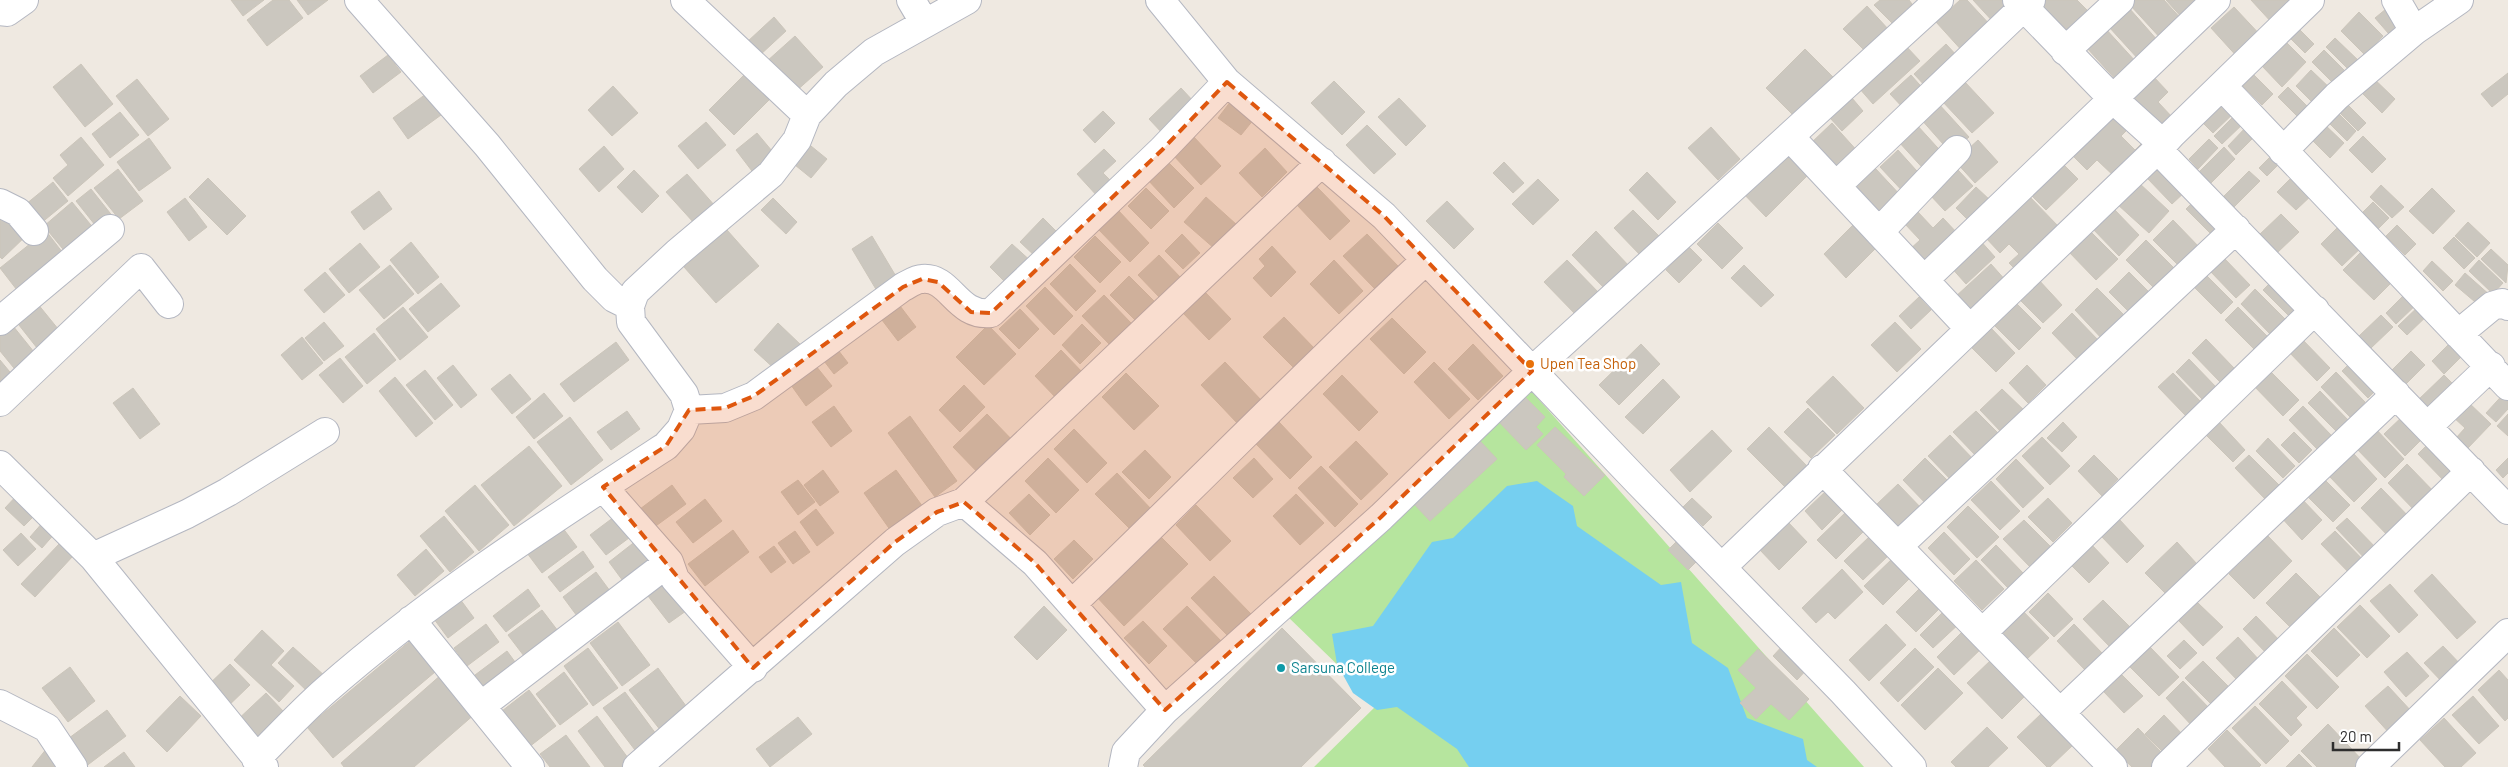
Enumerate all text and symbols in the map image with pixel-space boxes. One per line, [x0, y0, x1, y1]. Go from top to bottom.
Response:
place label: Upen Tea Shop [1540, 354, 1636, 372]
marker: Upen Tea Shop [1524, 358, 1536, 370]
place label: Sarsuna College [1291, 658, 1395, 676]
marker: Sarsuna College [1275, 662, 1287, 674]
scale bar [2333, 720, 2399, 752]
text: 20 m [2340, 727, 2372, 745]

